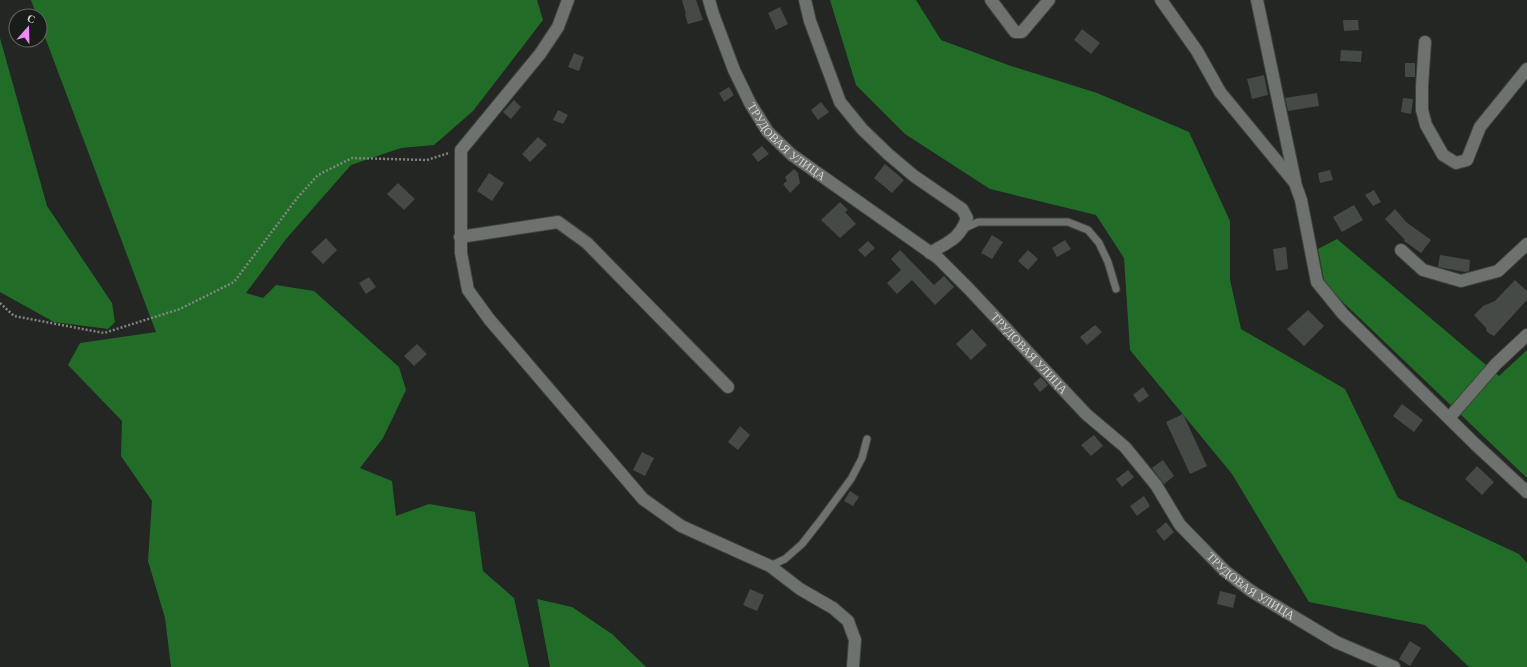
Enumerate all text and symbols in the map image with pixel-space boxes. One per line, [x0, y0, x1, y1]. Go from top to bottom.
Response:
north arrow [8, 8, 48, 48]
text: С [26, 12, 37, 26]
street label: ТРУДОВАЯ УЛИЦА [745, 100, 829, 184]
street label: ТРУДОВАЯ УЛИЦА [988, 310, 1071, 397]
street label: ТРУДОВАЯ УЛИЦА [1204, 549, 1298, 623]

